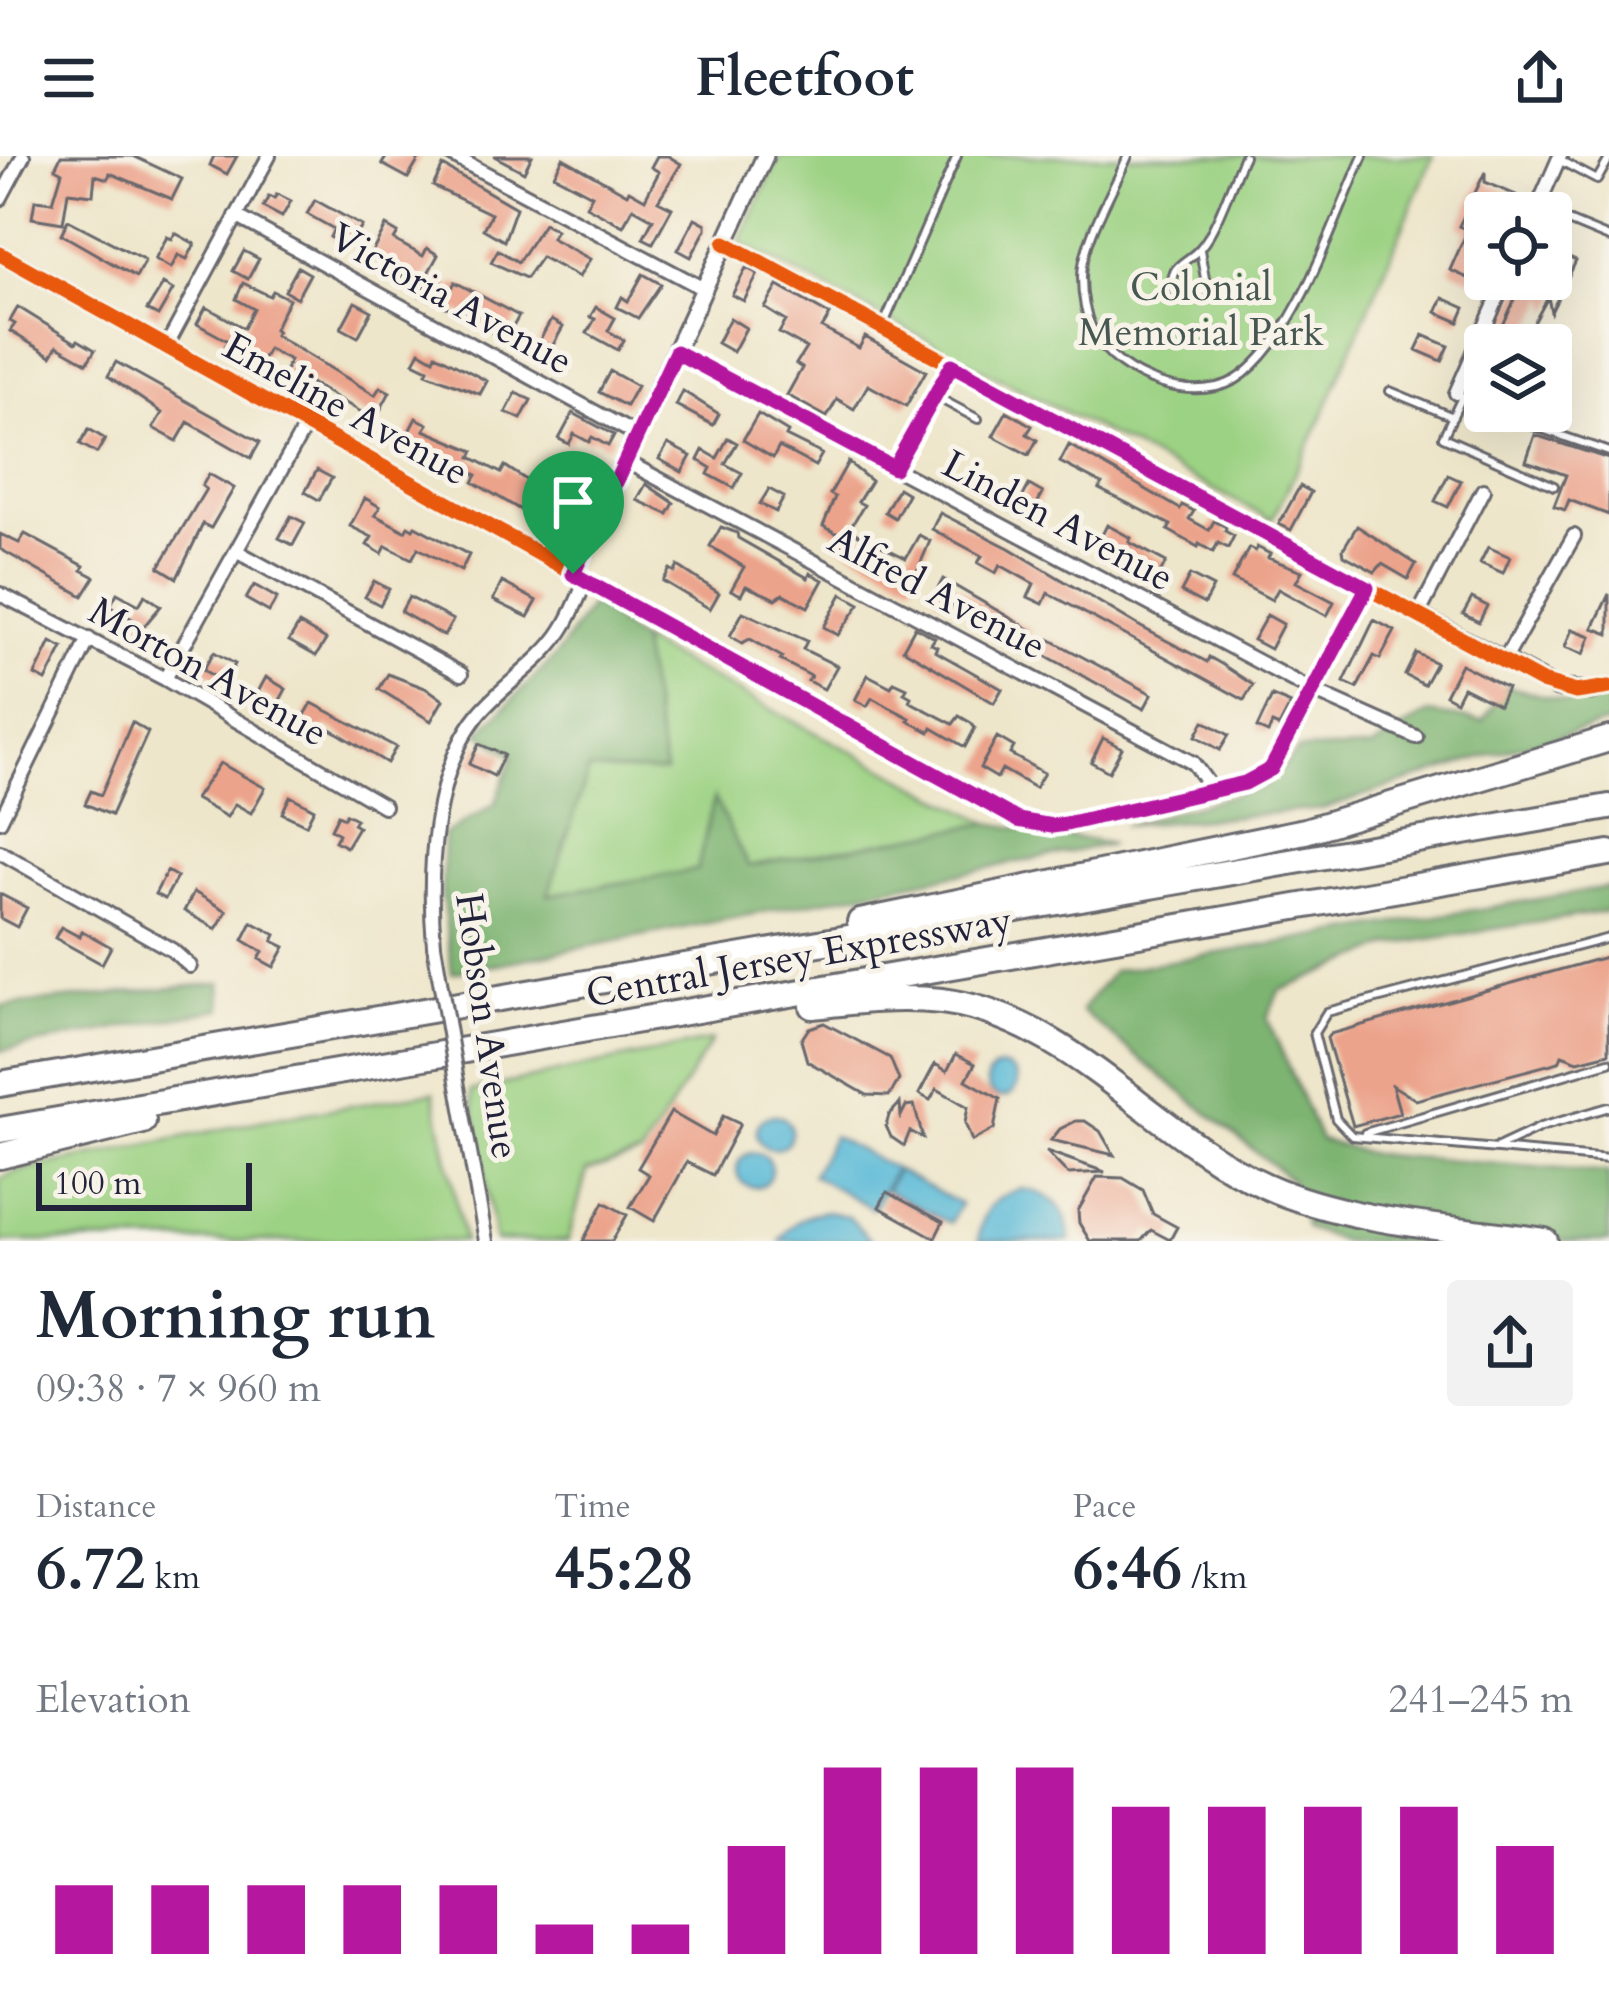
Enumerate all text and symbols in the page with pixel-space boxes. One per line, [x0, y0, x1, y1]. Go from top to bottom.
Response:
text: Fleetfoot [695, 42, 914, 115]
icon: menu [36, 45, 102, 111]
icon: share [1507, 45, 1573, 111]
map controls [1464, 192, 1572, 432]
button: locate [1464, 192, 1572, 300]
street label: Victoria Avenue [320, 210, 582, 388]
park label: Colonial Memorial Park [1078, 261, 1324, 359]
street label: Emeline Avenue [214, 320, 478, 498]
button: layers [1464, 324, 1572, 432]
street label: Linden Avenue [933, 438, 1183, 604]
pin [522, 451, 624, 574]
icon: arrive [540, 469, 606, 535]
street label: Alfred Avenue [819, 513, 1055, 673]
street label: Morton Avenue [79, 585, 337, 759]
street label: Hobson Avenue [442, 890, 532, 1162]
street label: Central Jersey Expressway [582, 893, 1016, 1021]
scale bar [36, 1157, 252, 1210]
text: 100 m [54, 1161, 141, 1206]
text: Morning run [36, 1272, 435, 1361]
button: share [1447, 1280, 1573, 1406]
text: 09:38 · 7 × 960 m [36, 1362, 321, 1415]
text: Distance [36, 1484, 157, 1529]
text: Time [554, 1484, 631, 1529]
text: Pace [1073, 1484, 1136, 1529]
text: 6.72 [36, 1529, 146, 1610]
text: 45:28 [554, 1529, 695, 1610]
text: 6:46 [1073, 1529, 1182, 1610]
text: km [146, 1555, 200, 1600]
text: /km [1182, 1555, 1247, 1600]
text: Elevation [36, 1673, 191, 1726]
text: 241–245 m [1388, 1673, 1573, 1726]

